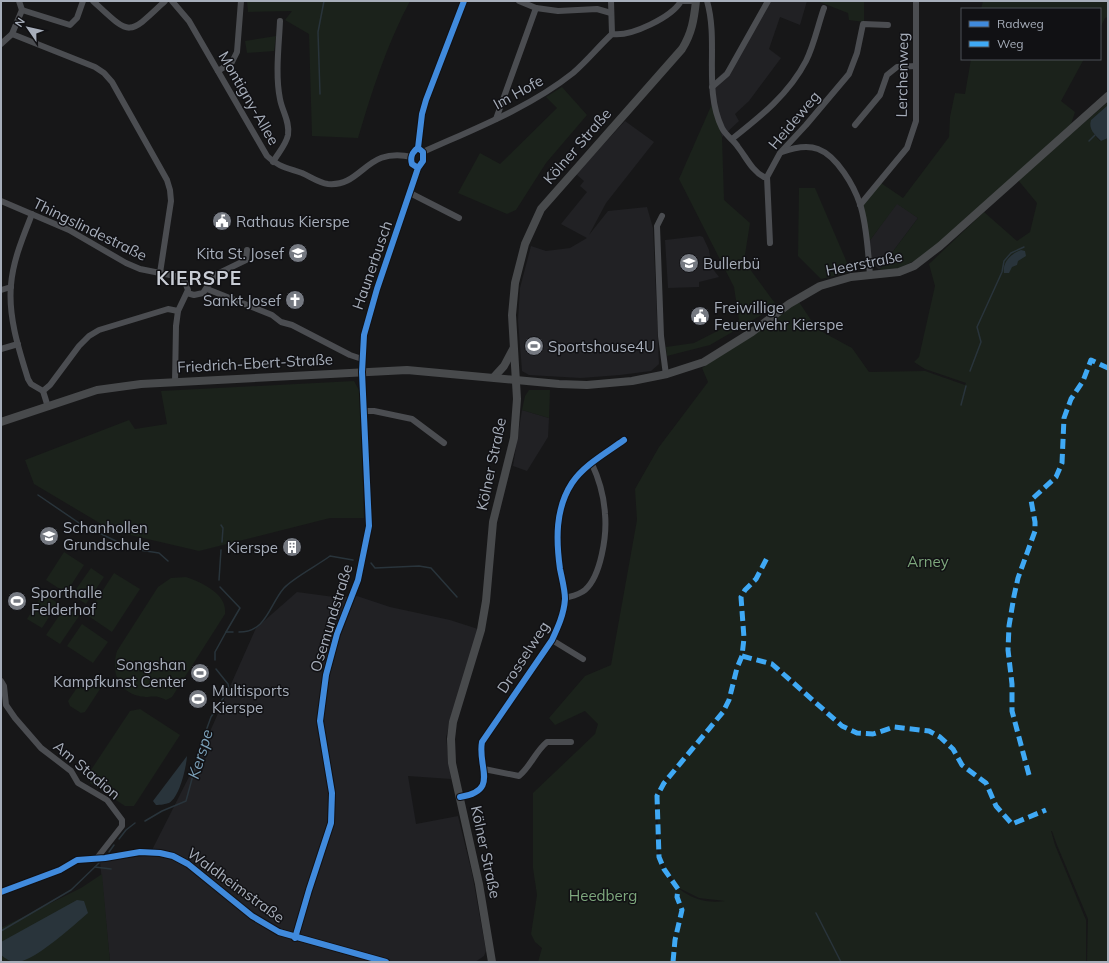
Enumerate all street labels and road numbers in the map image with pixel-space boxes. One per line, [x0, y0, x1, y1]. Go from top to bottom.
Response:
street label: Lerchenweg [892, 32, 912, 118]
street label: Montigny-Allee [214, 48, 284, 148]
street label: Im Hofe [490, 71, 546, 113]
street label: Heideweg [764, 87, 824, 153]
street label: Kölner Straße [539, 104, 615, 188]
street label: Thingslindestraße [30, 193, 150, 265]
street label: Haunerbusch [348, 218, 396, 312]
street label: Heerstraße [824, 246, 904, 280]
street label: Friedrich-Ebert-Straße [177, 349, 333, 377]
street label: Kölner Straße [472, 416, 510, 512]
street label: Osemundstraße [306, 562, 356, 674]
street label: Drosselweg [493, 617, 553, 697]
street label: Am Stadion [50, 736, 124, 804]
street label: Kölner Straße [467, 804, 505, 900]
street label: Waldheimstraße [184, 843, 288, 927]

